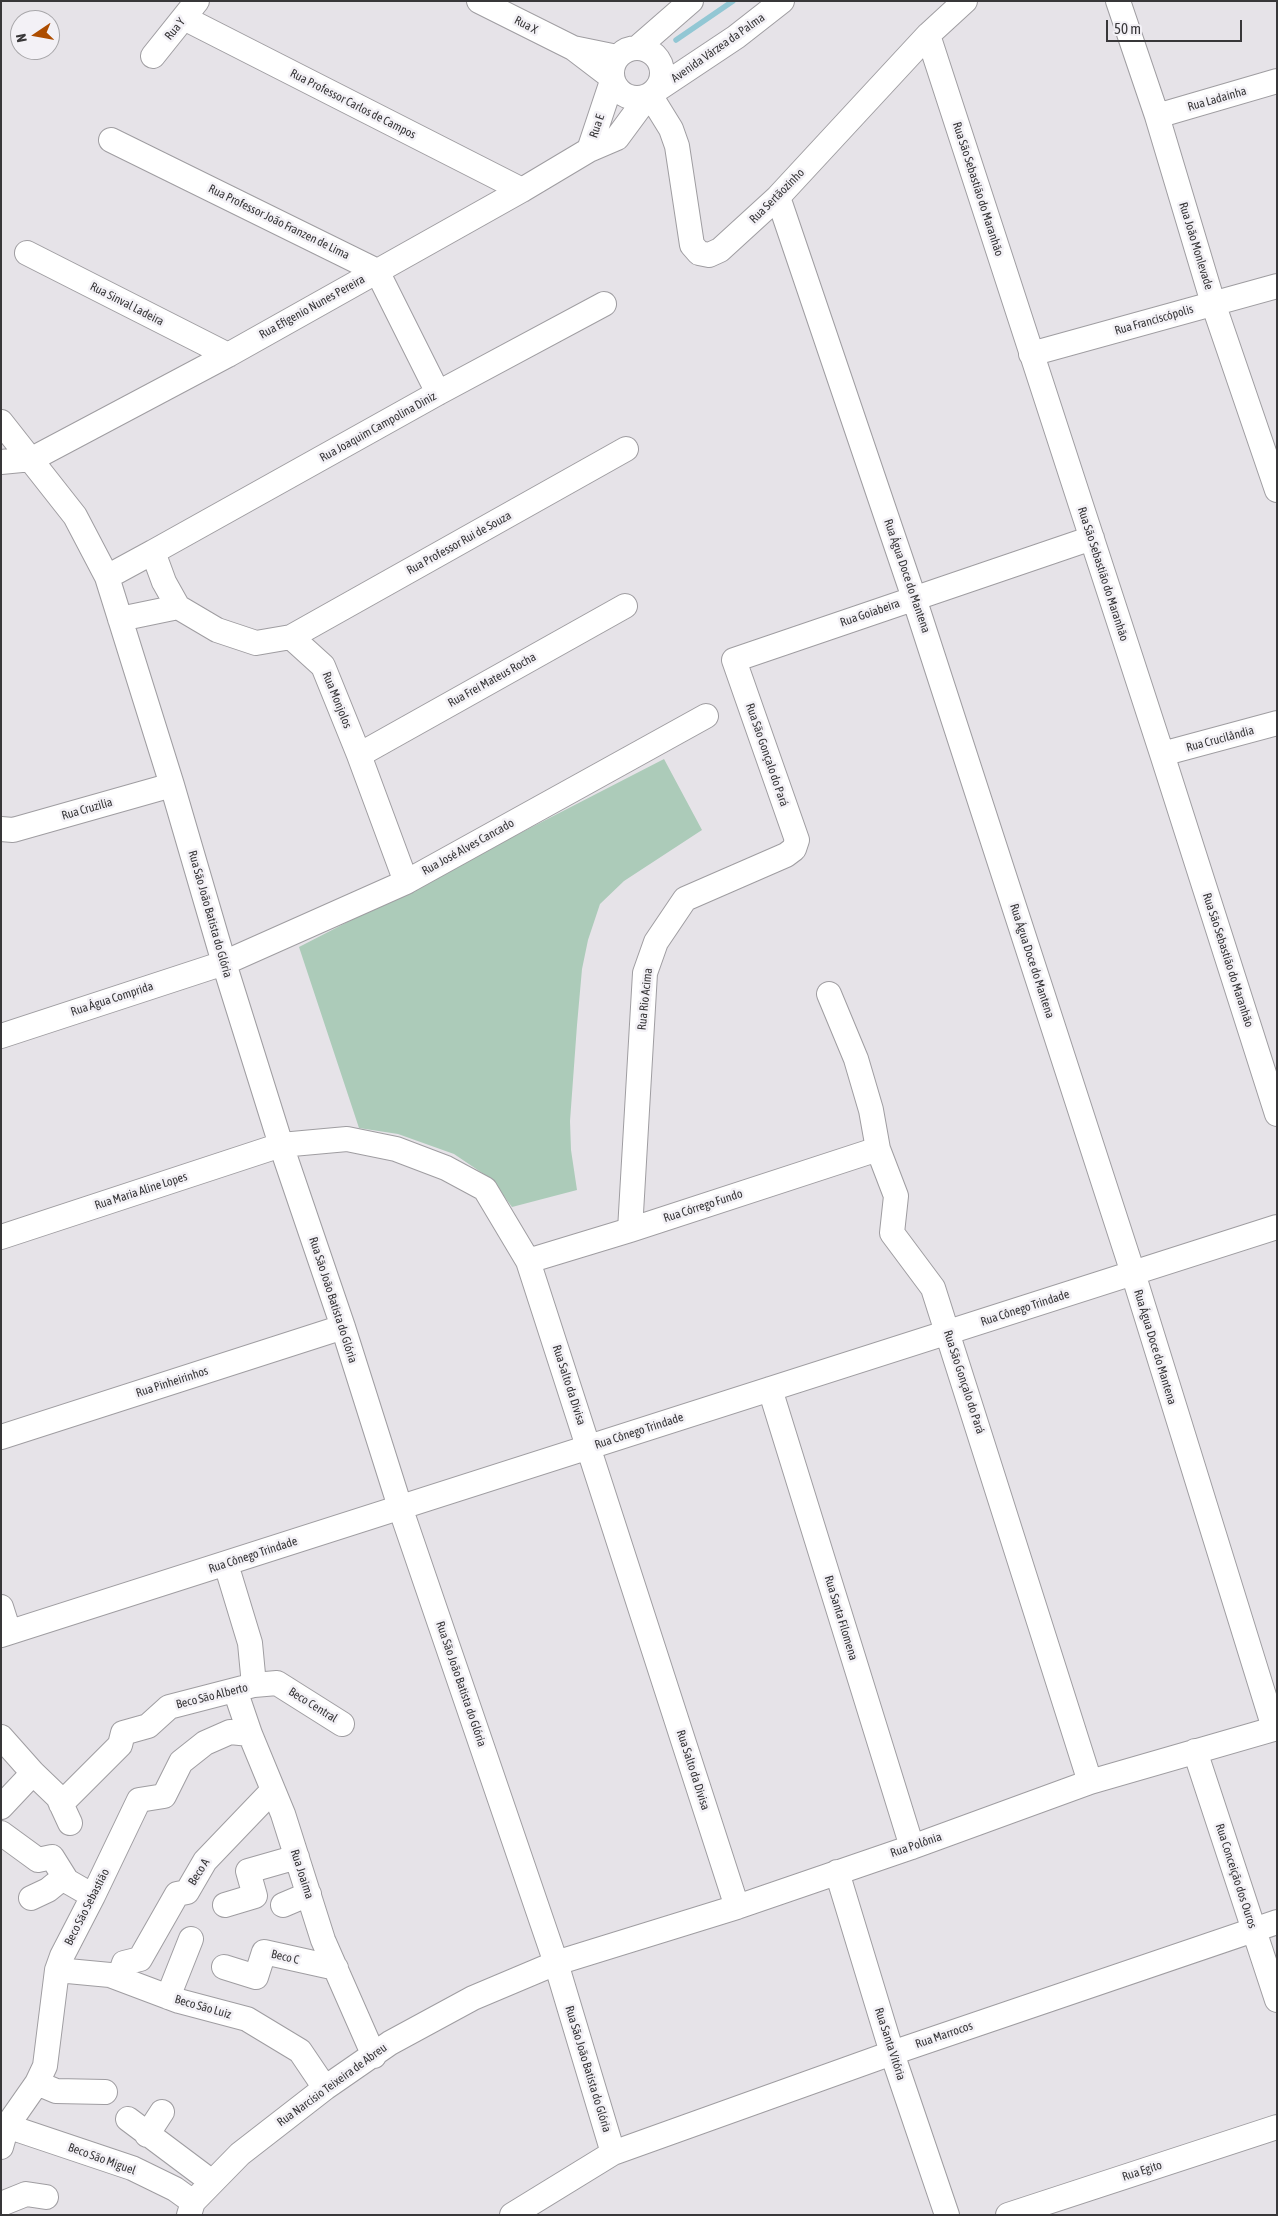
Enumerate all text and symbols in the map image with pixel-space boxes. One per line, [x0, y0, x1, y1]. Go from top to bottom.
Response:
north arrow [10, 10, 60, 60]
street label: Avenida Várzea da Palma [669, 10, 767, 86]
scale bar [1108, 10, 1244, 42]
street label: Rua X [512, 13, 540, 37]
street label: Rua Y [162, 15, 188, 43]
text: 50 m [1114, 20, 1141, 37]
text: N [13, 32, 30, 44]
street label: Rua Professor Carlos de Campos [288, 66, 418, 142]
street label: Rua Ladainha [1186, 84, 1248, 114]
street label: Rua E [586, 112, 608, 140]
street label: Rua São Sebastião do Maranhão [949, 120, 1007, 258]
street label: Rua Sertãozinho [747, 166, 807, 226]
street label: Rua Professor João Franzen de Lima [206, 181, 352, 263]
street label: Rua João Monlevade [1176, 200, 1216, 292]
street label: Rua Efigenio Nunes Pereira [257, 272, 367, 342]
street label: Rua Sinval Ladeira [88, 279, 166, 329]
street label: Rua Franciscópolis [1113, 302, 1195, 338]
street label: Rua Joaquim Campolina Diniz [317, 389, 439, 465]
street label: Rua São Sebastião do Maranhão [1074, 505, 1132, 643]
street label: Rua Professor Rui de Souza [404, 508, 514, 578]
street label: Rua Água Doce do Mantena [881, 517, 933, 635]
street label: Rua Goiabeira [838, 596, 902, 630]
street label: Rua Frei Mateus Rocha [445, 650, 539, 710]
street label: Rua Monjolos [319, 670, 355, 730]
street label: Rua São Gonçalo do Pará [743, 702, 791, 808]
street label: Rua Crucilândia [1185, 723, 1255, 755]
street label: Rua Cruzilia [60, 795, 114, 823]
street label: Rua José Alves Cancado [419, 816, 517, 878]
street label: Rua São João Batista do Glória [185, 849, 235, 979]
street label: Rua São Sebastião do Maranhão [1199, 891, 1257, 1029]
street label: Rua Água Doce do Mantena [1007, 902, 1057, 1020]
street label: Rua Rio Acima [635, 967, 655, 1031]
street label: Rua Água Comprida [69, 979, 155, 1019]
street label: Rua Maria Aline Lopes [93, 1169, 189, 1213]
street label: Rua Córrego Fundo [662, 1186, 744, 1226]
street label: Rua São João Batista do Glória [306, 1235, 360, 1365]
street label: Rua Cônego Trindade [979, 1287, 1071, 1329]
street label: Rua Água Doce do Mantena [1131, 1288, 1179, 1406]
street label: Rua São Gonçalo do Pará [940, 1328, 988, 1436]
street label: Rua Salto da Divisa [549, 1343, 589, 1427]
street label: Rua Pinheirinhos [134, 1364, 210, 1400]
street label: Rua Cônego Trindade [593, 1410, 685, 1452]
street label: Rua Cônego Trindade [207, 1534, 299, 1576]
street label: Rua Santa Filomena [821, 1574, 861, 1662]
street label: Rua São João Batista do Glória [433, 1619, 489, 1749]
street label: Beco São Alberto [175, 1680, 249, 1712]
street label: Beco Central [286, 1684, 340, 1726]
street label: Rua Salto da Divisa [673, 1728, 713, 1812]
street label: Rua Conceição dos Ouros [1212, 1822, 1260, 1930]
street label: Rua Polônia [888, 1830, 944, 1860]
street label: Rua Joaima [287, 1847, 317, 1901]
street label: Beco A [185, 1856, 213, 1888]
street label: Beco São Sebastião [61, 1866, 113, 1948]
street label: Beco C [270, 1947, 300, 1967]
street label: Beco São Luiz [173, 1992, 233, 2022]
street label: Rua São João Batista do Glória [562, 2004, 614, 2134]
street label: Rua Santa Vitória [871, 2006, 909, 2082]
street label: Rua Marrocos [913, 2018, 975, 2052]
street label: Rua Narcísio Teixeira de Abreu [274, 2040, 390, 2130]
street label: Beco São Miguel [66, 2140, 138, 2178]
street label: Rua Egito [1120, 2158, 1164, 2184]

